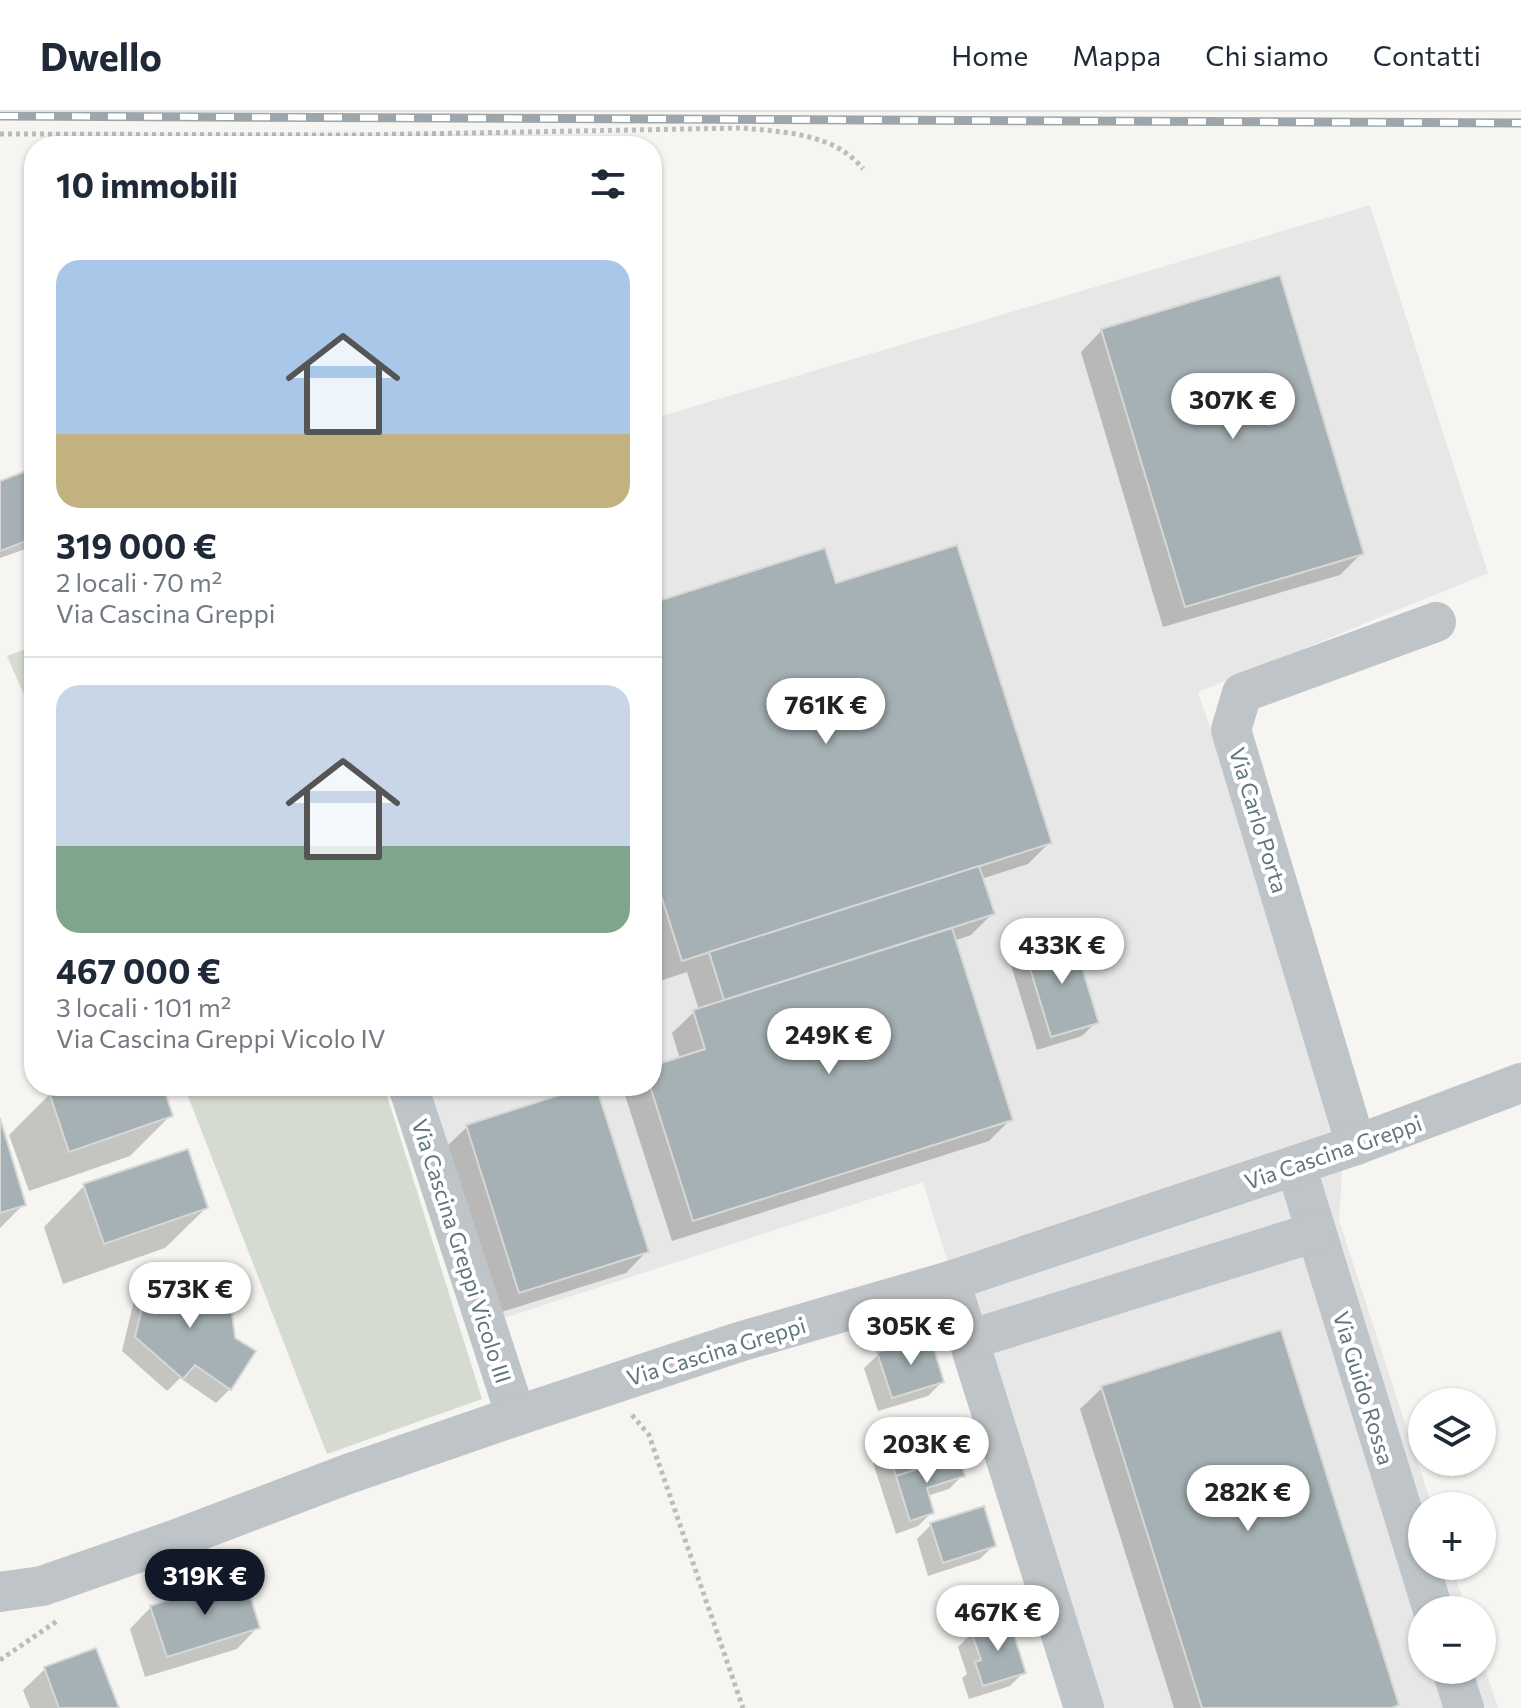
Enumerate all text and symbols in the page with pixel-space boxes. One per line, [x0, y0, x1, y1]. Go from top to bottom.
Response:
text: Dwello [40, 32, 162, 79]
text: Home [951, 38, 1028, 72]
text: Mappa [1072, 38, 1161, 72]
text: Chi siamo [1205, 38, 1329, 72]
text: Contatti [1373, 38, 1481, 72]
icon: filters [586, 162, 630, 206]
text: 10 immobili [56, 163, 238, 205]
icon: home [271, 312, 415, 456]
pin: 307K € [1168, 373, 1298, 441]
text: 307K € [1189, 383, 1277, 414]
text: 319 000 € [56, 524, 217, 566]
text: 2 locali · 70 m² [56, 566, 222, 597]
text: Via Cascina Greppi [56, 597, 276, 628]
pin: 761K € [761, 678, 891, 746]
text: 761K € [784, 688, 868, 719]
icon: home [271, 737, 415, 881]
street label: Via Carlo Porta [1224, 744, 1294, 896]
pin: 433K € [997, 918, 1127, 986]
text: 433K € [1018, 928, 1106, 959]
text: 467 000 € [56, 949, 221, 991]
text: 3 locali · 101 m² [56, 991, 231, 1022]
pin: 249K € [764, 1008, 894, 1076]
text: 249K € [785, 1018, 873, 1049]
text: Via Cascina Greppi Vicolo IV [56, 1022, 386, 1053]
street label: Via Cascina Greppi [1241, 1109, 1425, 1195]
street label: Via Cascina Greppi Vicolo III [406, 1116, 518, 1386]
pin: 573K € [125, 1262, 255, 1330]
text: 573K € [147, 1272, 233, 1303]
pin: 305K € [846, 1299, 976, 1367]
street label: Via Guido Rossa [1328, 1308, 1400, 1468]
text: 305K € [866, 1309, 956, 1340]
street label: Via Cascina Greppi [623, 1311, 809, 1391]
map controls [1408, 1388, 1496, 1684]
button: layers [1408, 1388, 1496, 1476]
pin: 203K € [862, 1417, 992, 1485]
text: 203K € [883, 1427, 971, 1458]
pin: 282K € [1183, 1465, 1313, 1533]
text: 282K € [1205, 1475, 1291, 1506]
button: + [1408, 1492, 1496, 1580]
pin: 319K € [140, 1549, 270, 1617]
text: 319K € [163, 1559, 247, 1590]
pin: 467K € [933, 1585, 1063, 1653]
text: 467K € [954, 1595, 1042, 1626]
button: − [1408, 1596, 1496, 1684]

